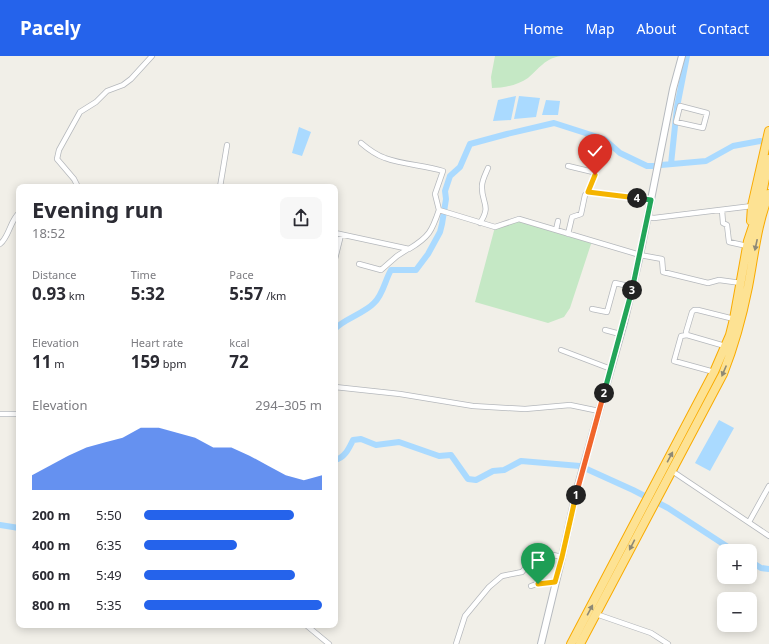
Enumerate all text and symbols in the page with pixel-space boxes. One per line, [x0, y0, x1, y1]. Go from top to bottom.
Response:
text: Pacely [20, 15, 81, 41]
text: Home [524, 19, 563, 38]
text: Map [585, 19, 615, 38]
text: About [637, 19, 676, 38]
text: Contact [698, 19, 749, 38]
pin [578, 134, 612, 175]
icon: check [584, 140, 606, 162]
pin: 4 [627, 188, 647, 208]
text: 4 [634, 190, 640, 205]
text: Evening run [32, 194, 163, 224]
button: share [280, 197, 322, 239]
text: 18:52 [32, 224, 65, 242]
one-way arrow [752, 239, 758, 251]
text: Distance [32, 267, 77, 282]
text: Time [131, 267, 156, 282]
text: Pace [229, 267, 254, 282]
pin: 3 [622, 280, 642, 300]
text: 0.93 [32, 282, 66, 305]
text: 5:32 [131, 282, 165, 305]
text: 5:57 [229, 282, 263, 305]
text: 3 [629, 282, 635, 297]
text: km [66, 288, 85, 303]
text: /km [263, 288, 286, 303]
text: Elevation [32, 335, 79, 350]
text: Heart rate [131, 335, 183, 350]
text: kcal [229, 335, 250, 350]
text: 11 [32, 350, 51, 373]
text: 159 [131, 350, 160, 373]
text: 72 [229, 350, 249, 373]
text: m [51, 356, 65, 371]
text: bpm [160, 356, 187, 371]
one-way arrow [721, 365, 727, 376]
pin: 2 [594, 383, 614, 403]
text: 2 [601, 385, 607, 400]
text: Elevation [32, 396, 88, 414]
text: 294–305 m [255, 396, 322, 414]
one-way arrow [667, 451, 674, 463]
pin: 1 [566, 485, 586, 505]
text: 1 [573, 487, 579, 502]
text: 200 m [32, 506, 70, 524]
text: 5:50 [96, 506, 122, 524]
text: 400 m [32, 536, 70, 554]
text: 6:35 [96, 536, 122, 554]
one-way arrow [629, 539, 636, 551]
pin [521, 543, 555, 584]
map controls [717, 544, 757, 632]
button: + [717, 544, 757, 584]
icon: arrive [527, 549, 549, 571]
text: 600 m [32, 566, 70, 584]
text: 5:49 [96, 566, 122, 584]
button: − [717, 592, 757, 632]
text: 800 m [32, 596, 70, 614]
text: 5:35 [96, 596, 122, 614]
one-way arrow [586, 604, 593, 616]

